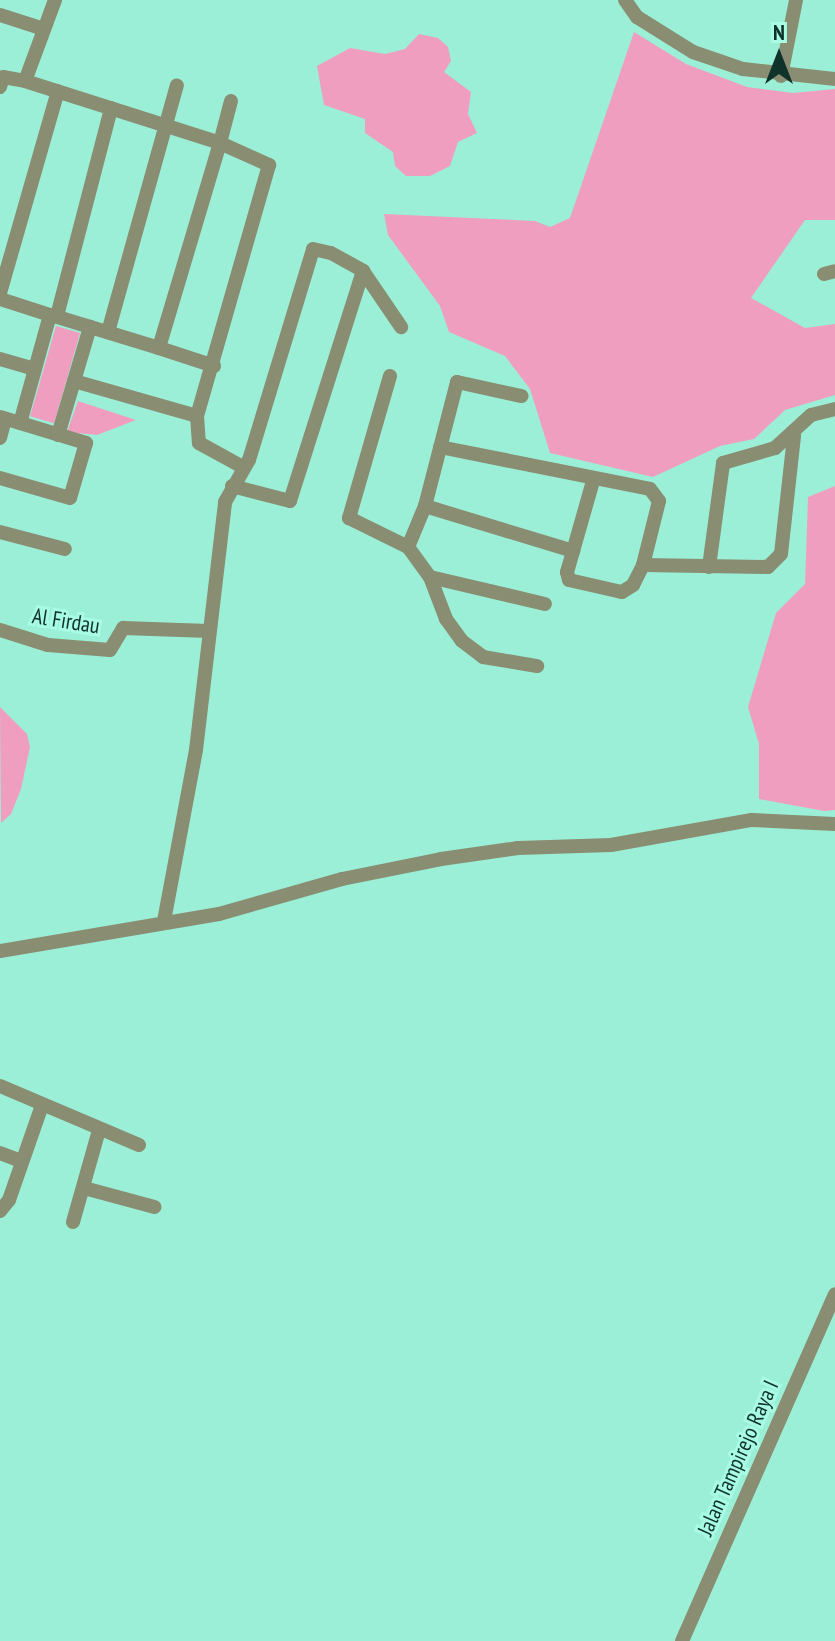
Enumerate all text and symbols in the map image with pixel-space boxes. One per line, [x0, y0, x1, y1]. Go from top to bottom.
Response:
north arrow [739, 16, 819, 96]
text: N [773, 18, 785, 46]
street label: Al Firdau [30, 603, 102, 639]
street label: Jalan Tampirejo Raya I [692, 1376, 784, 1540]

